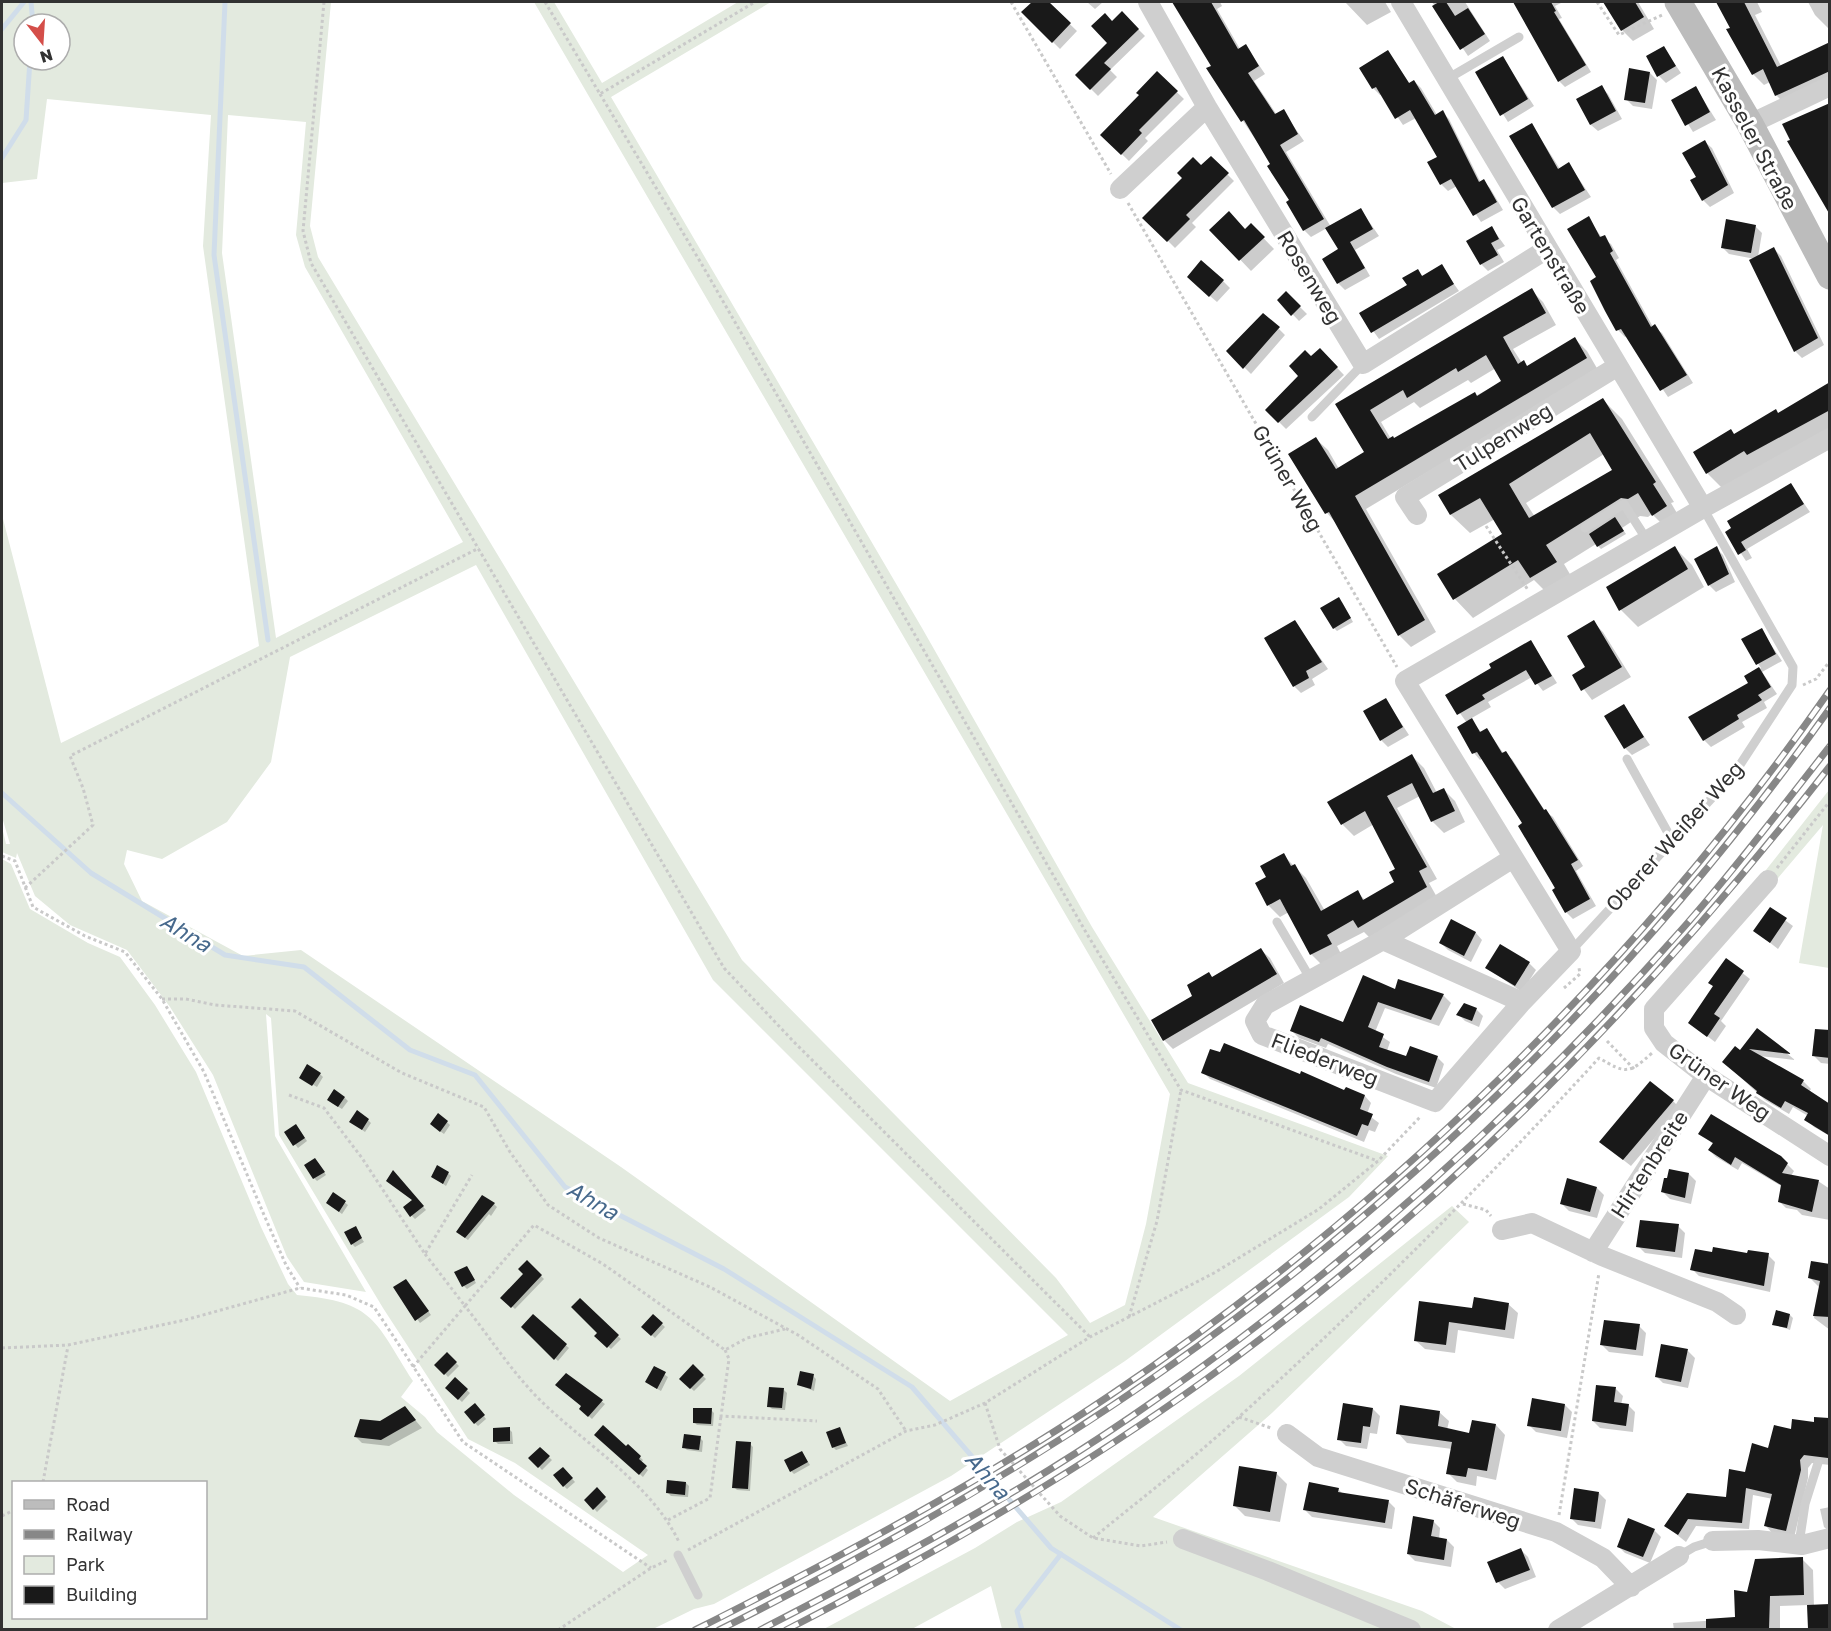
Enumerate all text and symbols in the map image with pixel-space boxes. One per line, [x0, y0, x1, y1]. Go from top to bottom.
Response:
north arrow [12, 12, 72, 72]
text: N [38, 45, 55, 68]
street label: Kasseler Straße [1706, 62, 1804, 214]
street label: Gartenstraße [1506, 192, 1596, 318]
street label: Rosenweg [1272, 225, 1348, 329]
street label: Tulpenweg [1449, 397, 1557, 477]
street label: Grüner Weg [1247, 420, 1329, 536]
street label: Oberer Weißer Weg [1600, 755, 1748, 917]
water label: Ahna [156, 906, 218, 958]
street label: Fliederweg [1268, 1027, 1382, 1091]
street label: Grüner Weg [1664, 1036, 1776, 1126]
street label: Hirtenbreite [1605, 1105, 1693, 1223]
water label: Ahna [563, 1175, 625, 1226]
water label: Ahna [960, 1446, 1017, 1506]
street label: Schäferweg [1402, 1472, 1524, 1534]
legend [12, 1481, 207, 1619]
text: Road [66, 1493, 110, 1515]
text: Railway [66, 1523, 133, 1545]
text: Park [66, 1553, 105, 1575]
text: Building [66, 1583, 137, 1605]

